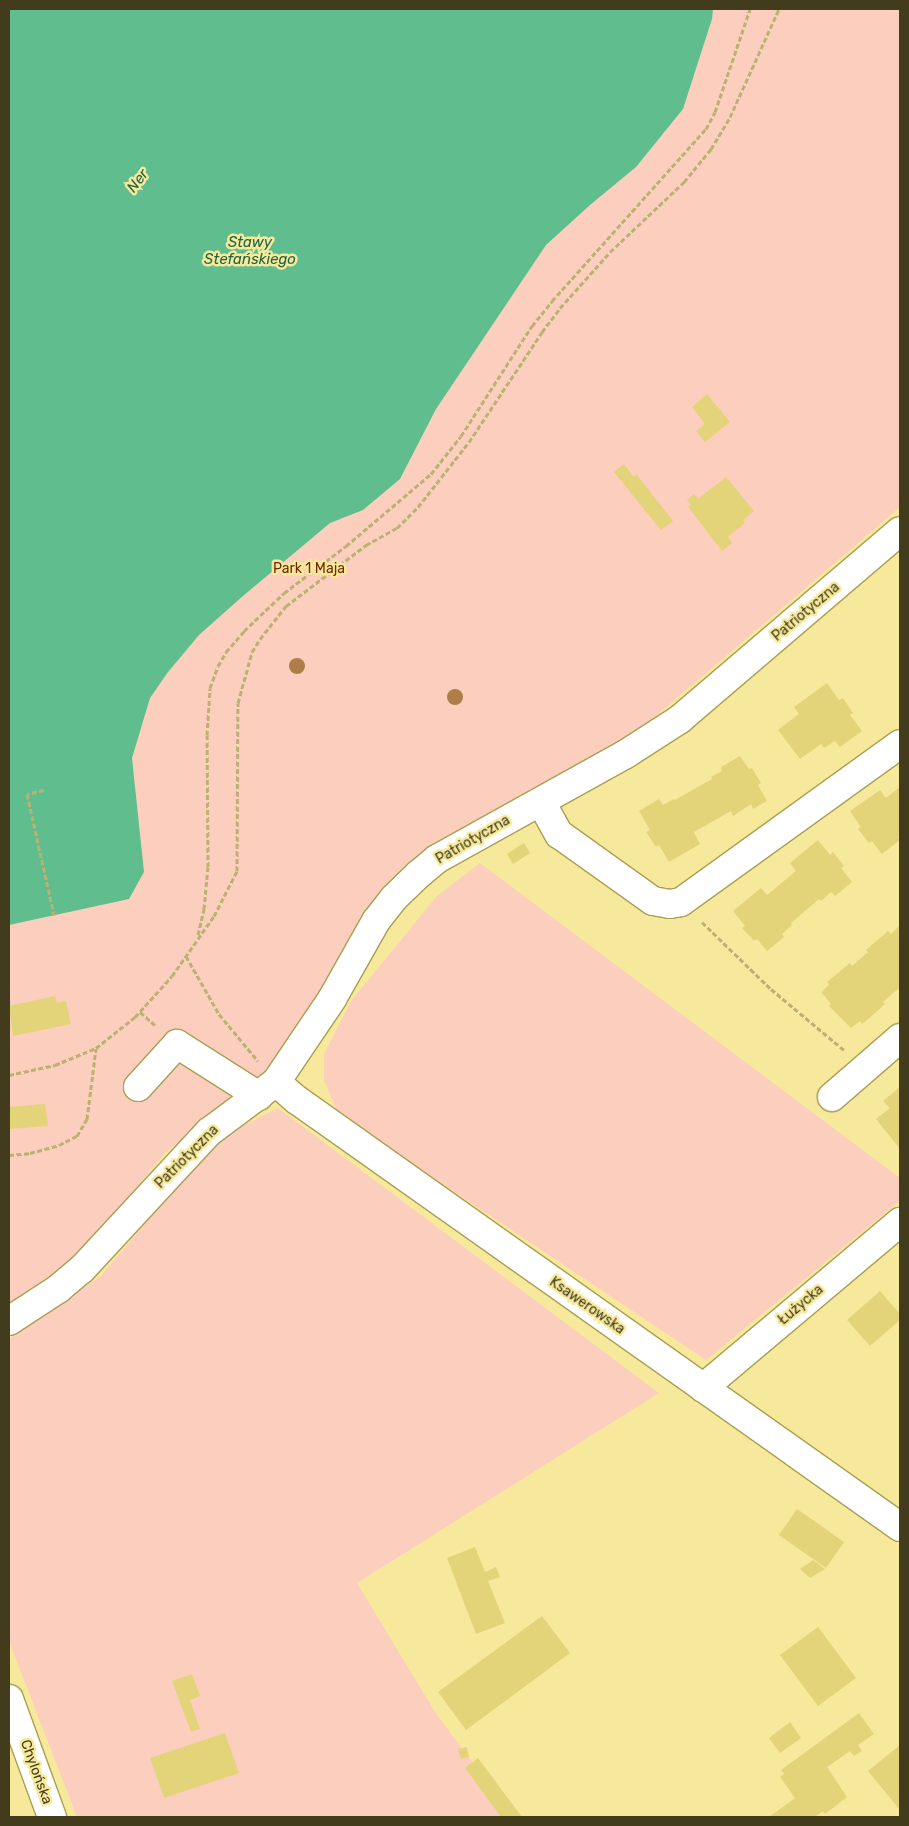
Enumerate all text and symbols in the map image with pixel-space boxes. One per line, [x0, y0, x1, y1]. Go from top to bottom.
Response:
water label: Ner [123, 166, 153, 196]
water label: Stawy Stefańskiego [204, 233, 296, 268]
park label: Park 1 Maja [273, 561, 345, 577]
street label: Patriotyczna [769, 579, 843, 645]
street label: Patriotyczna [433, 812, 513, 868]
street label: Patriotyczna [152, 1122, 222, 1192]
street label: Ksawerowska [546, 1274, 628, 1338]
street label: Łużycka [775, 1281, 827, 1329]
street label: Chylońska [17, 1738, 55, 1806]

